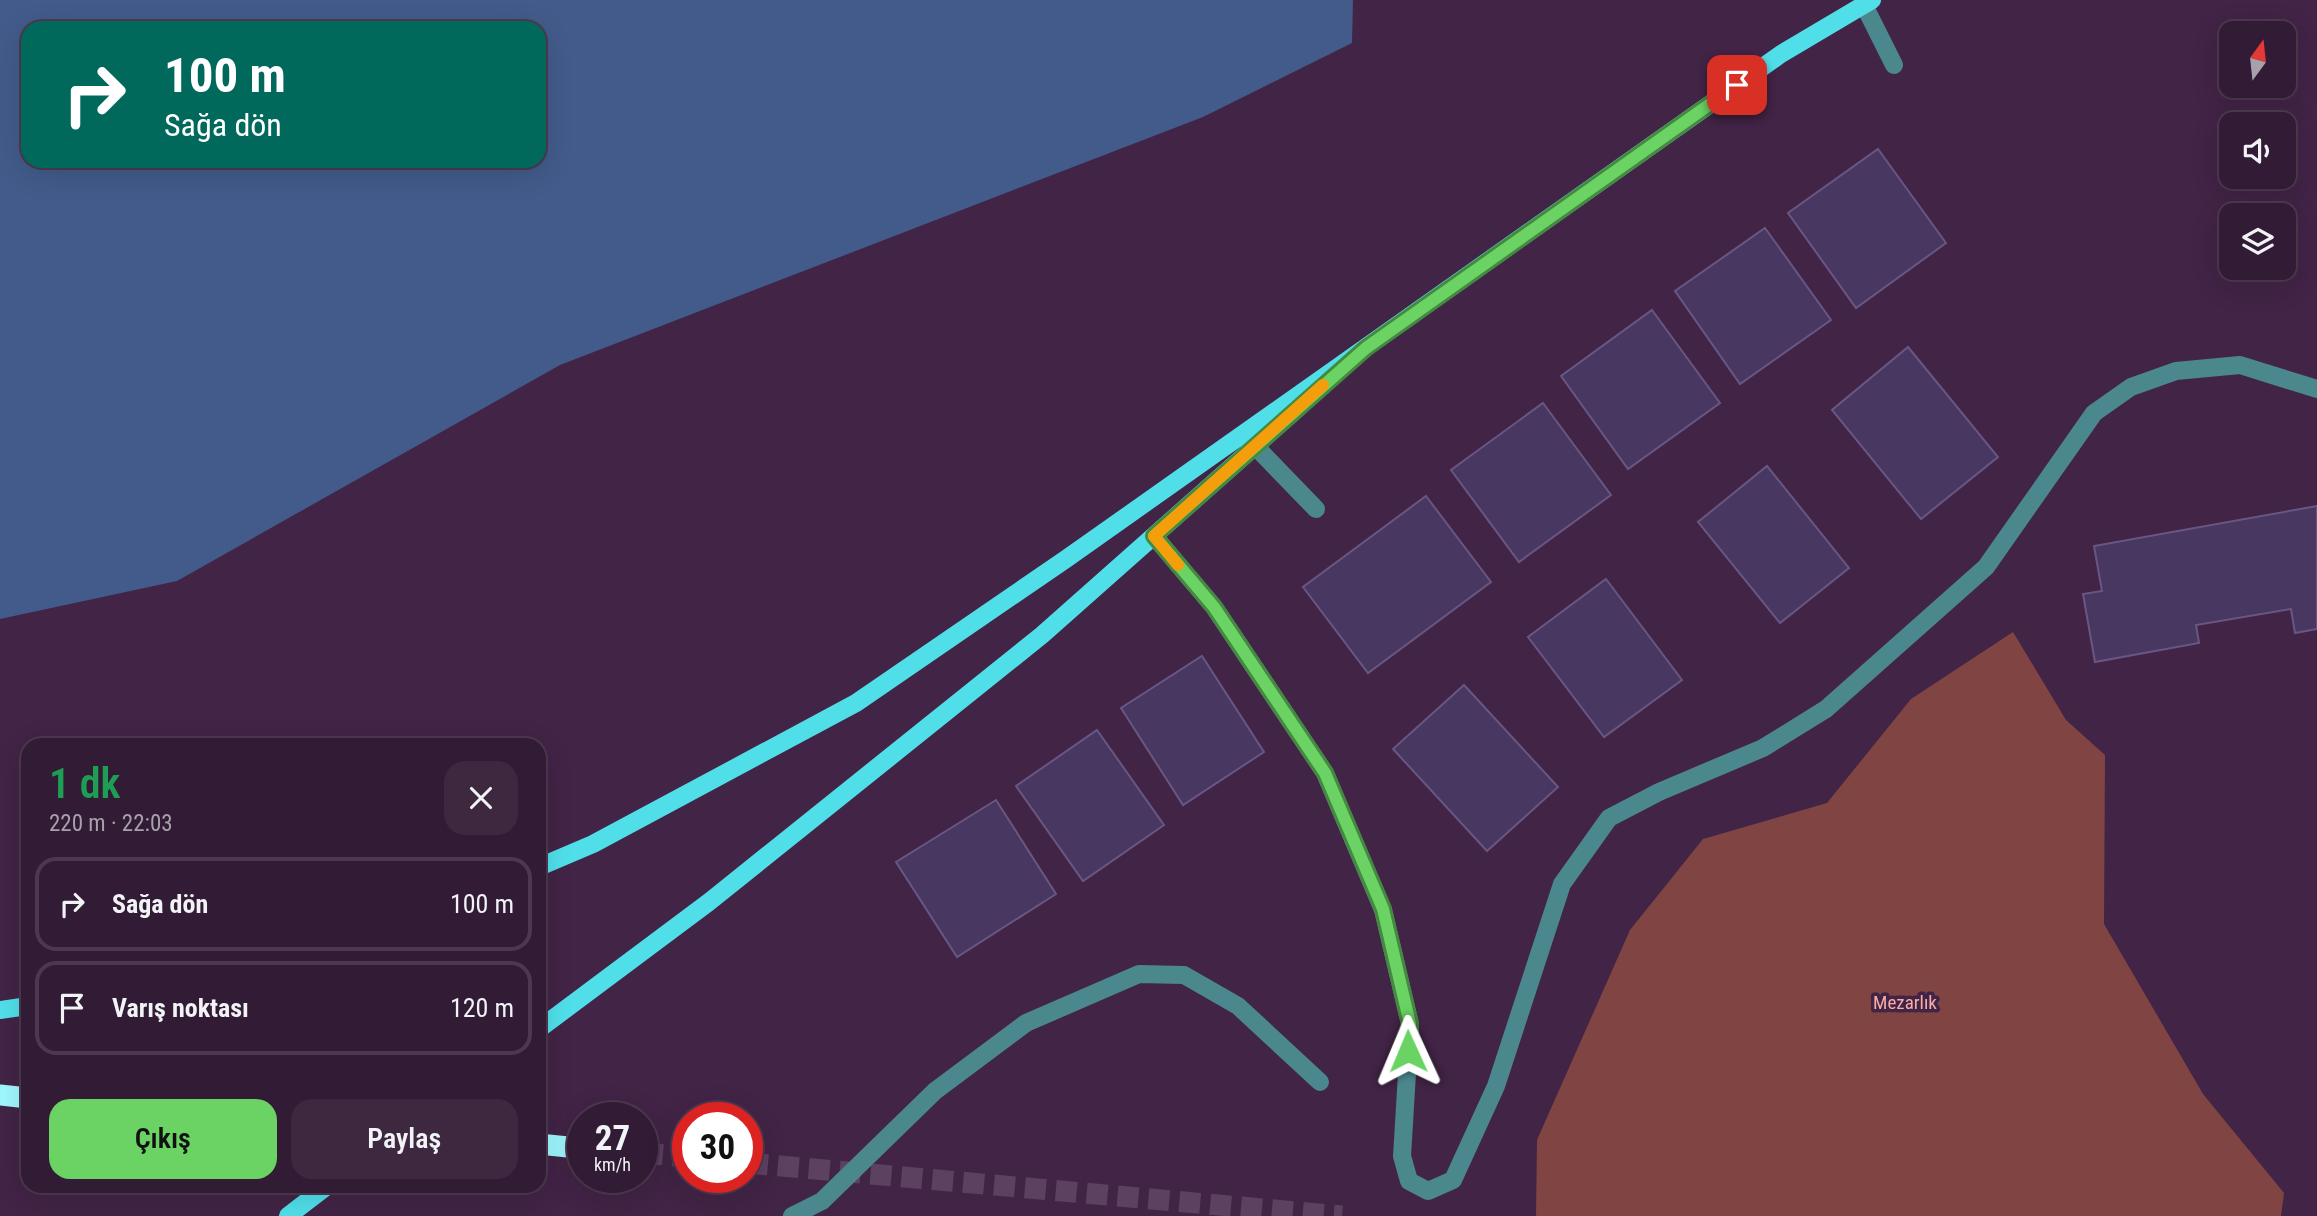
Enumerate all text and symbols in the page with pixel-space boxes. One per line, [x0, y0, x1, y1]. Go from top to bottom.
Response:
north arrow [2219, 21, 2296, 98]
map controls [2219, 21, 2296, 280]
text: 100 m [164, 47, 286, 104]
icon: right [49, 49, 140, 140]
pin [1707, 55, 1767, 115]
icon: arrive [1718, 66, 1756, 104]
text: Sağa dön [164, 106, 282, 144]
button: sound [2219, 112, 2296, 189]
button: layers [2219, 203, 2296, 280]
text: 1 dk [49, 759, 120, 808]
button: close [444, 761, 518, 835]
text: 220 m · 22:03 [49, 810, 173, 837]
icon: right [53, 885, 91, 923]
text: Sağa dön [112, 889, 208, 919]
text: 100 m [450, 889, 514, 919]
icon: arrive [53, 989, 91, 1027]
park label: Mezarlık [1873, 991, 1937, 1014]
text: Varış noktası [112, 993, 249, 1023]
text: 120 m [450, 993, 514, 1023]
position arrow [1371, 1014, 1445, 1088]
button: Çıkış [49, 1099, 277, 1179]
button: Paylaş [291, 1099, 518, 1179]
speed limit sign: 30 [672, 1102, 763, 1193]
text: 27 [595, 1118, 630, 1159]
text: km/h [594, 1154, 631, 1175]

